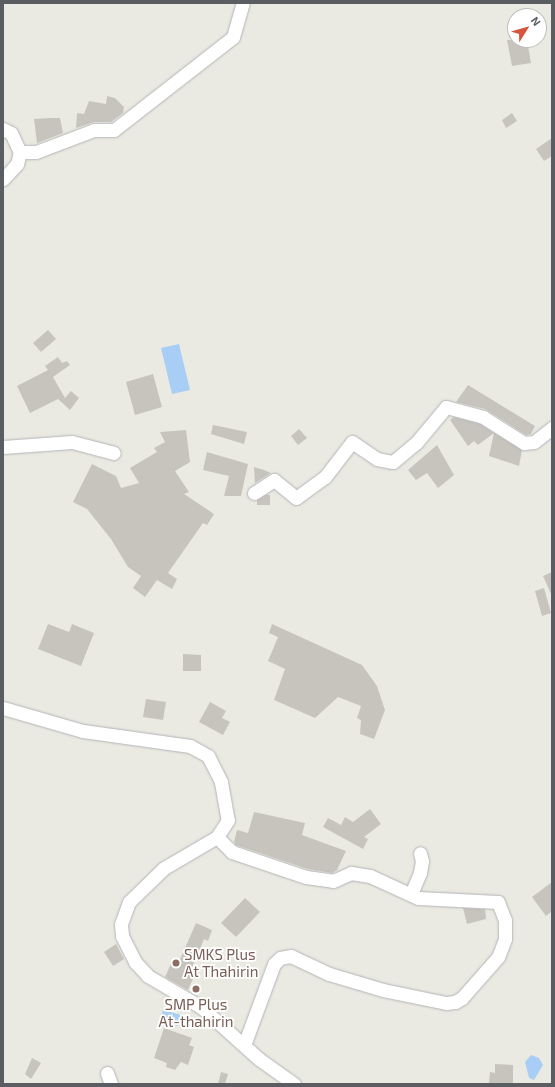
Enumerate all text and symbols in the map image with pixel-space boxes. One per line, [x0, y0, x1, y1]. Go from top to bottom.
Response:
north arrow [507, 8, 547, 48]
text: N [529, 14, 544, 28]
place label: SMKS Plus At Thahirin [184, 945, 259, 980]
marker: SMKS Plus At Thahirin [171, 958, 181, 968]
marker: SMP Plus At-thahirin [191, 984, 201, 994]
place label: SMP Plus At-thahirin [159, 995, 233, 1030]

